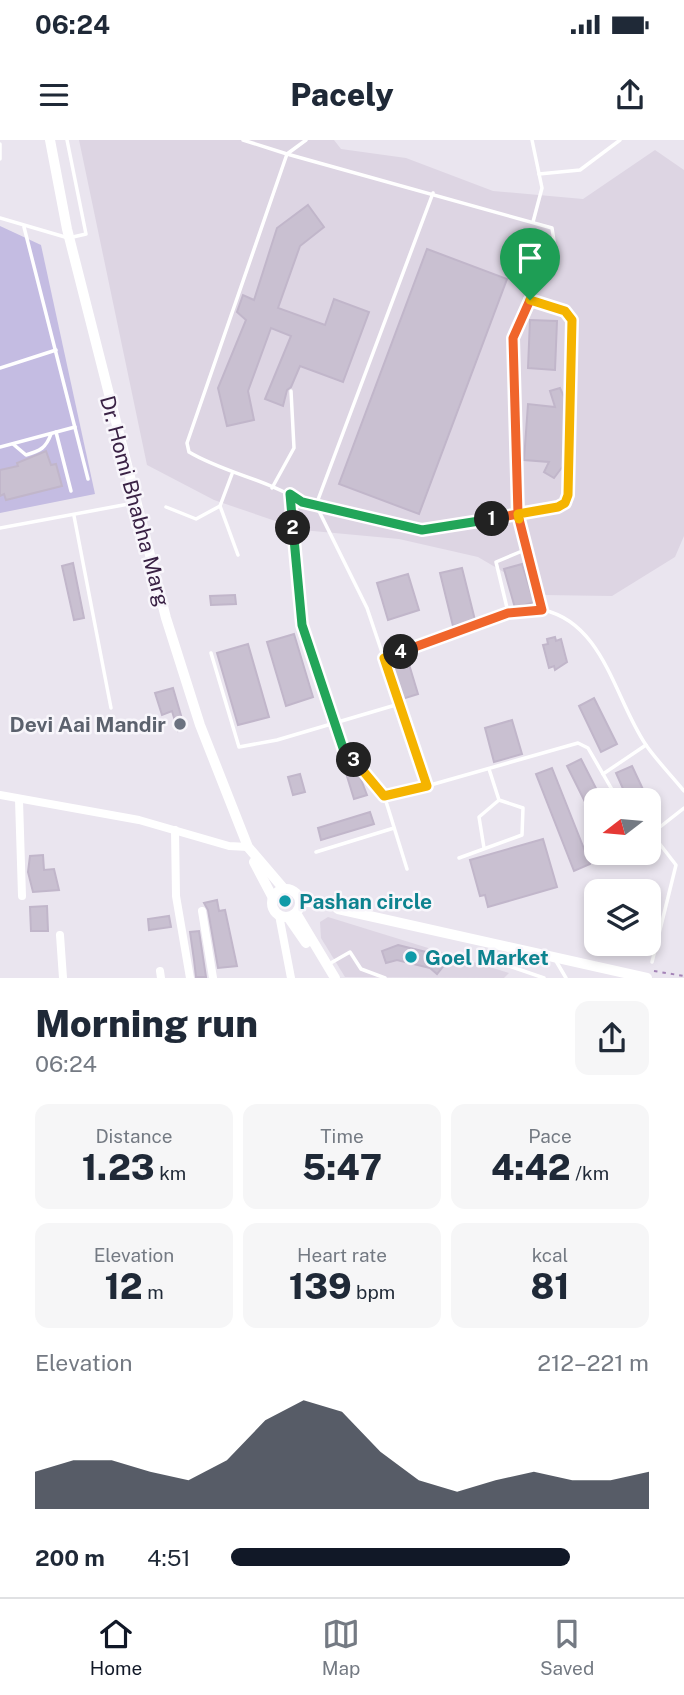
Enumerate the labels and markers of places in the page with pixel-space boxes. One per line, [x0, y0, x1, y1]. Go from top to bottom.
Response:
pin [500, 228, 560, 300]
pin: 1 [475, 502, 510, 536]
pin: 2 [276, 510, 310, 546]
pin: 4 [384, 634, 418, 670]
place label: Devi Aai Mandir [10, 712, 166, 737]
marker: Devi Aai Mandir [172, 716, 188, 732]
pin: 3 [336, 742, 372, 778]
place label: Pashan circle [299, 889, 432, 914]
marker: Pashan circle [277, 893, 293, 909]
place label: Goel Market [425, 945, 549, 970]
marker: Goel Market [403, 949, 419, 965]

